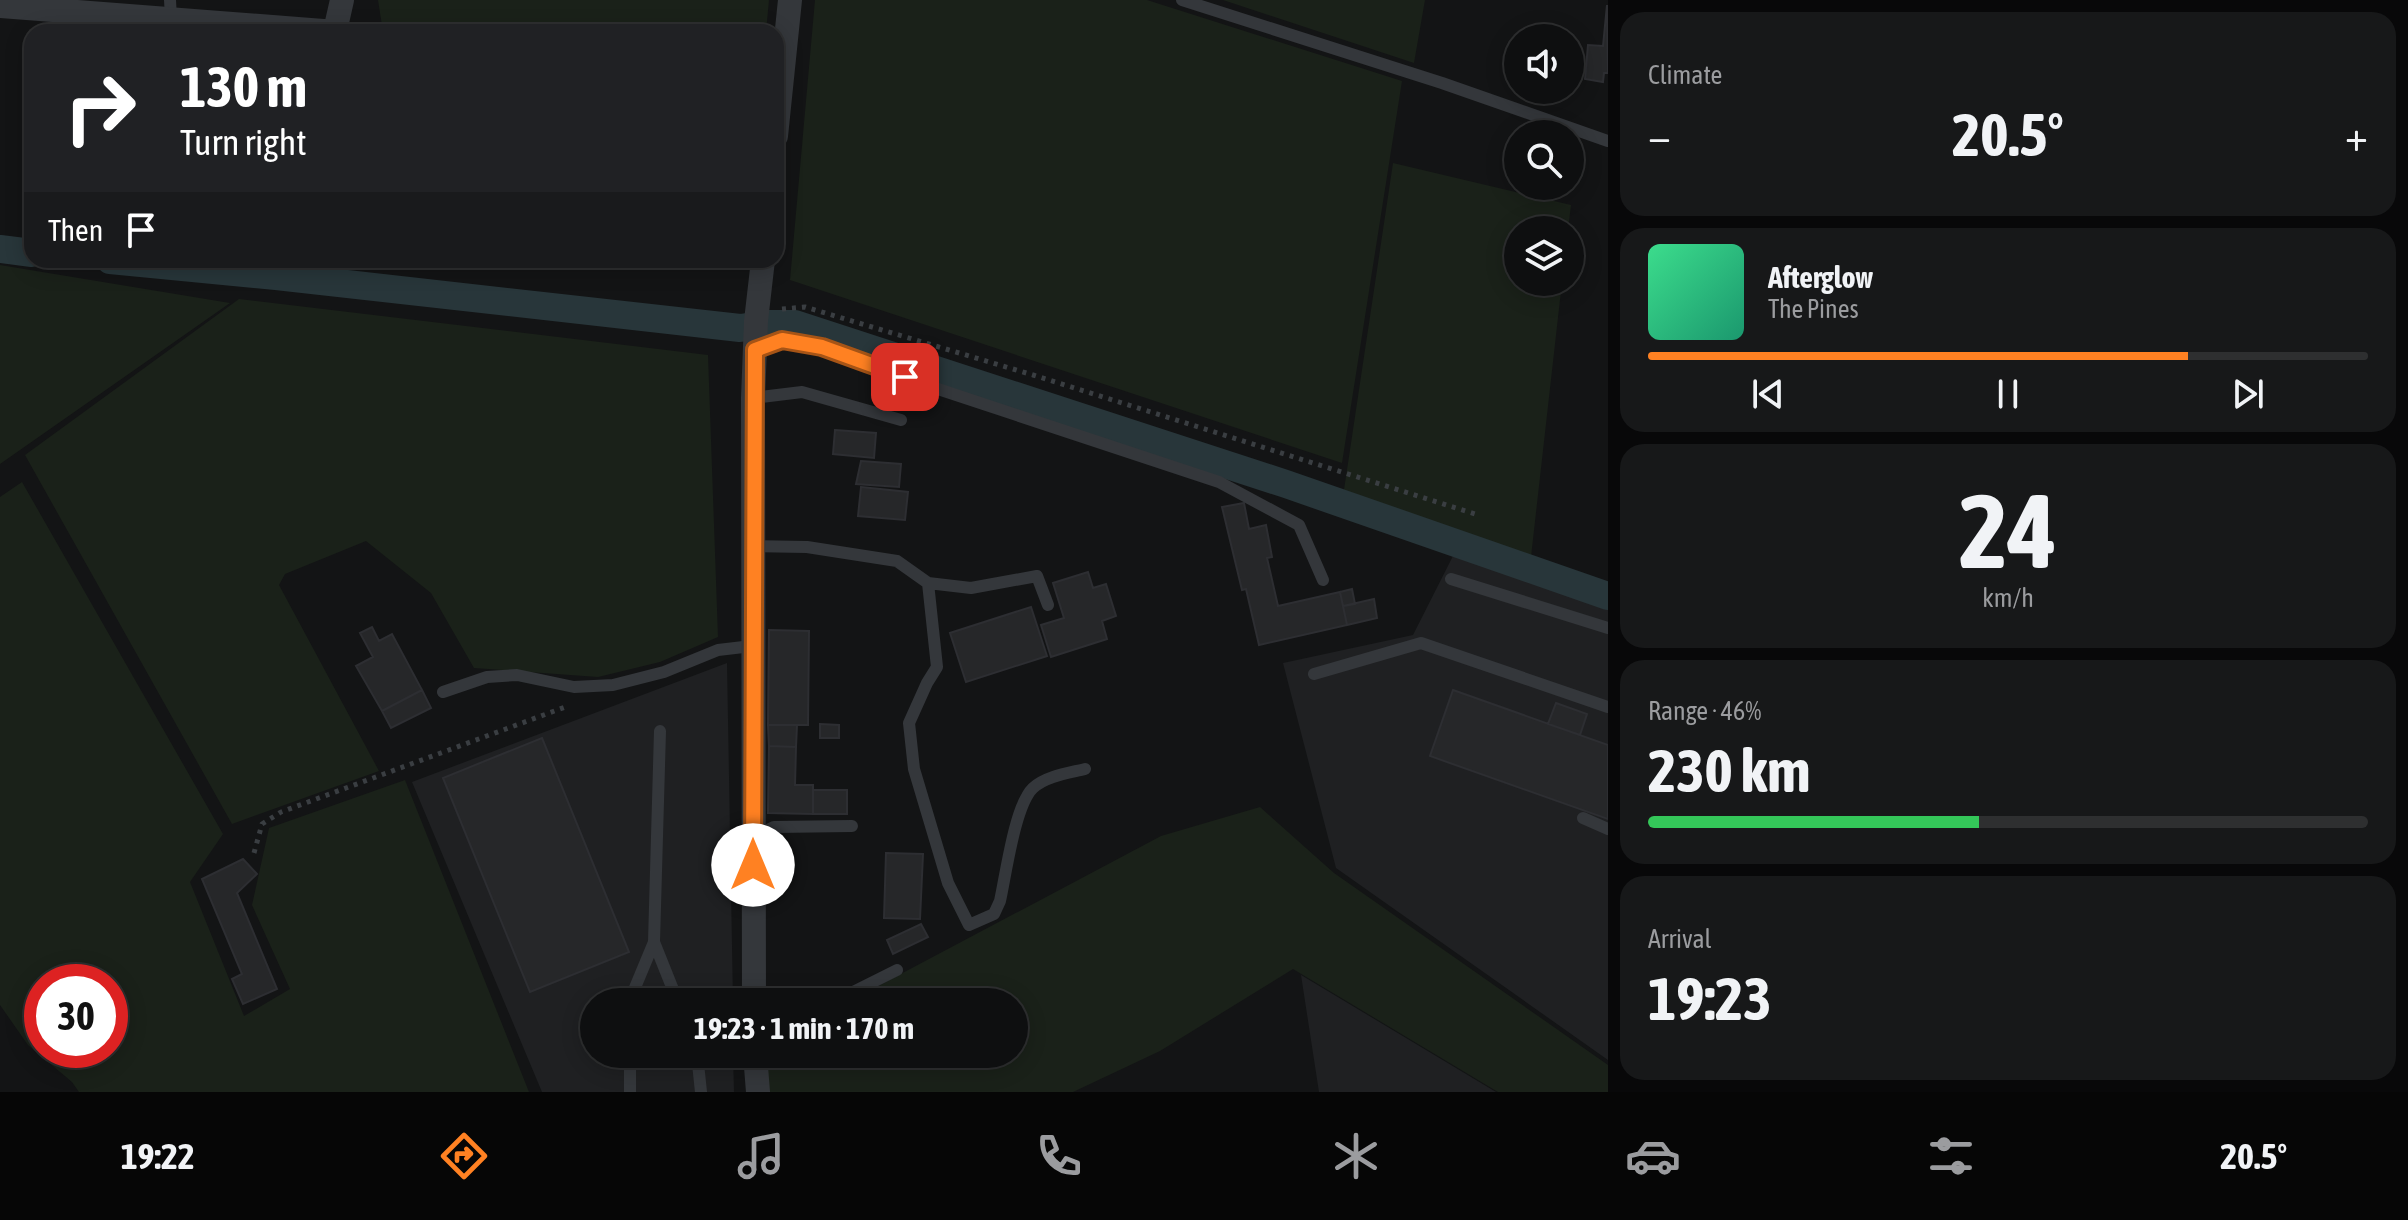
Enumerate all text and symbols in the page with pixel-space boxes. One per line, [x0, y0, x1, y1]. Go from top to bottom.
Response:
map controls [1504, 24, 1584, 296]
button: sound [1504, 24, 1584, 104]
text: 130 m [180, 55, 307, 119]
icon: right [48, 56, 152, 160]
text: Climate [1648, 60, 1722, 90]
text: 20.5° [1952, 100, 2064, 169]
text: − [1648, 110, 1671, 160]
text: + [2345, 110, 2368, 160]
button: search [1504, 120, 1584, 200]
text: Turn right [180, 121, 307, 163]
icon: arrive [119, 208, 163, 252]
text: Then [48, 213, 103, 247]
button: layers [1504, 216, 1584, 296]
text: Afterglow [1768, 260, 1873, 294]
text: The Pines [1768, 294, 1859, 324]
pin [871, 343, 939, 411]
icon: arrive [883, 355, 927, 399]
icon: previous [1746, 372, 1790, 416]
icon: pause [1986, 372, 2030, 416]
icon: next [2226, 372, 2270, 416]
text: 24 [1959, 471, 2057, 590]
text: km/h [1982, 583, 2034, 613]
text: Range · 46% [1648, 696, 1761, 726]
text: 230 km [1648, 736, 1810, 805]
position arrow [711, 823, 795, 907]
text: Arrival [1648, 924, 1712, 954]
speed limit sign: 30 [24, 964, 128, 1068]
text: 19:23 [1648, 964, 1771, 1033]
text: 19:23 · 1 min · 170 m [694, 1011, 914, 1045]
icon: directions [436, 1128, 492, 1184]
icon: music [733, 1128, 789, 1184]
icon: phone [1031, 1128, 1087, 1184]
icon: climate [1328, 1128, 1384, 1184]
icon: car [1625, 1128, 1681, 1184]
icon: filters [1923, 1128, 1979, 1184]
text: 19:22 [121, 1135, 195, 1177]
text: 20.5° [2220, 1135, 2287, 1177]

